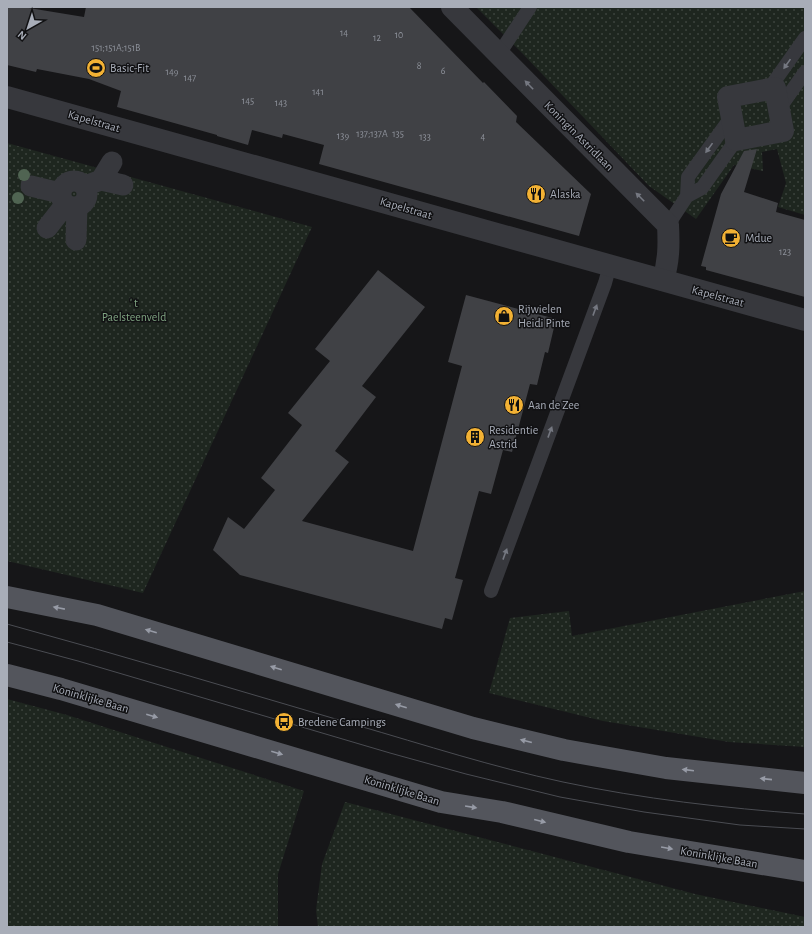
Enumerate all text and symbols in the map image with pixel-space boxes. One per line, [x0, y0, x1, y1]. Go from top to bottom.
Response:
north arrow [8, 8, 48, 48]
house number: 14 [340, 28, 348, 38]
text: N [16, 29, 28, 42]
house number: 10 [395, 30, 403, 40]
house number: 12 [373, 33, 381, 43]
house number: 151;151A;151B [92, 43, 140, 53]
sports icon: Basic-Fit [85, 57, 107, 79]
one-way arrow [783, 59, 791, 69]
house number: 8 [417, 61, 422, 71]
place label: Basic-Fit [110, 62, 149, 74]
house number: 6 [441, 66, 446, 76]
house number: 149 [166, 67, 179, 77]
house number: 147 [184, 73, 196, 83]
one-way arrow [524, 80, 534, 90]
house number: 141 [312, 87, 324, 97]
house number: 145 [242, 96, 254, 106]
house number: 143 [275, 98, 287, 108]
street label: Koningin Astridlaan [542, 99, 616, 173]
street label: Kapelstraat [67, 108, 122, 134]
house number: 137;137A [356, 129, 388, 139]
house number: 135 [392, 129, 404, 139]
house number: 139 [337, 131, 349, 141]
house number: 133 [419, 132, 431, 142]
house number: 4 [481, 132, 486, 142]
one-way arrow [705, 143, 713, 153]
restaurant icon: Alaska [525, 183, 547, 205]
place label: Alaska [550, 188, 581, 200]
one-way arrow [635, 192, 645, 202]
street label: Kapelstraat [379, 195, 434, 221]
cafe icon: Mdue [720, 227, 742, 249]
place label: Mdue [745, 232, 772, 244]
house number: 123 [779, 247, 791, 257]
street label: Kapelstraat [691, 283, 746, 309]
park label: ' t Paelsteenveld [102, 297, 166, 323]
place label: Rijwielen Heidi Pinte [518, 303, 570, 329]
one-way arrow [592, 304, 598, 316]
shop icon: Rijwielen Heidi Pinte [493, 305, 515, 327]
restaurant icon: Aan de Zee [503, 394, 525, 416]
place label: Aan de Zee [528, 399, 579, 411]
place label: Residentie Astrid [489, 424, 538, 450]
building icon: Residentie Astrid [464, 426, 486, 448]
one-way arrow [547, 426, 553, 438]
one-way arrow [502, 548, 508, 560]
one-way arrow [53, 604, 65, 610]
one-way arrow [145, 628, 157, 634]
one-way arrow [270, 665, 282, 671]
street label: Koninklijke Baan [51, 681, 130, 716]
one-way arrow [394, 703, 406, 709]
bus stop icon: Bredene Campings [273, 711, 295, 733]
one-way arrow [147, 713, 159, 719]
place label: Bredene Campings [298, 716, 386, 728]
one-way arrow [520, 737, 532, 743]
one-way arrow [271, 750, 283, 756]
one-way arrow [682, 767, 694, 773]
street label: Koninklijke Baan [363, 773, 441, 808]
one-way arrow [760, 776, 772, 782]
one-way arrow [465, 804, 477, 810]
one-way arrow [533, 819, 546, 825]
street label: Koninklijke Baan [679, 844, 759, 871]
one-way arrow [661, 846, 673, 852]

